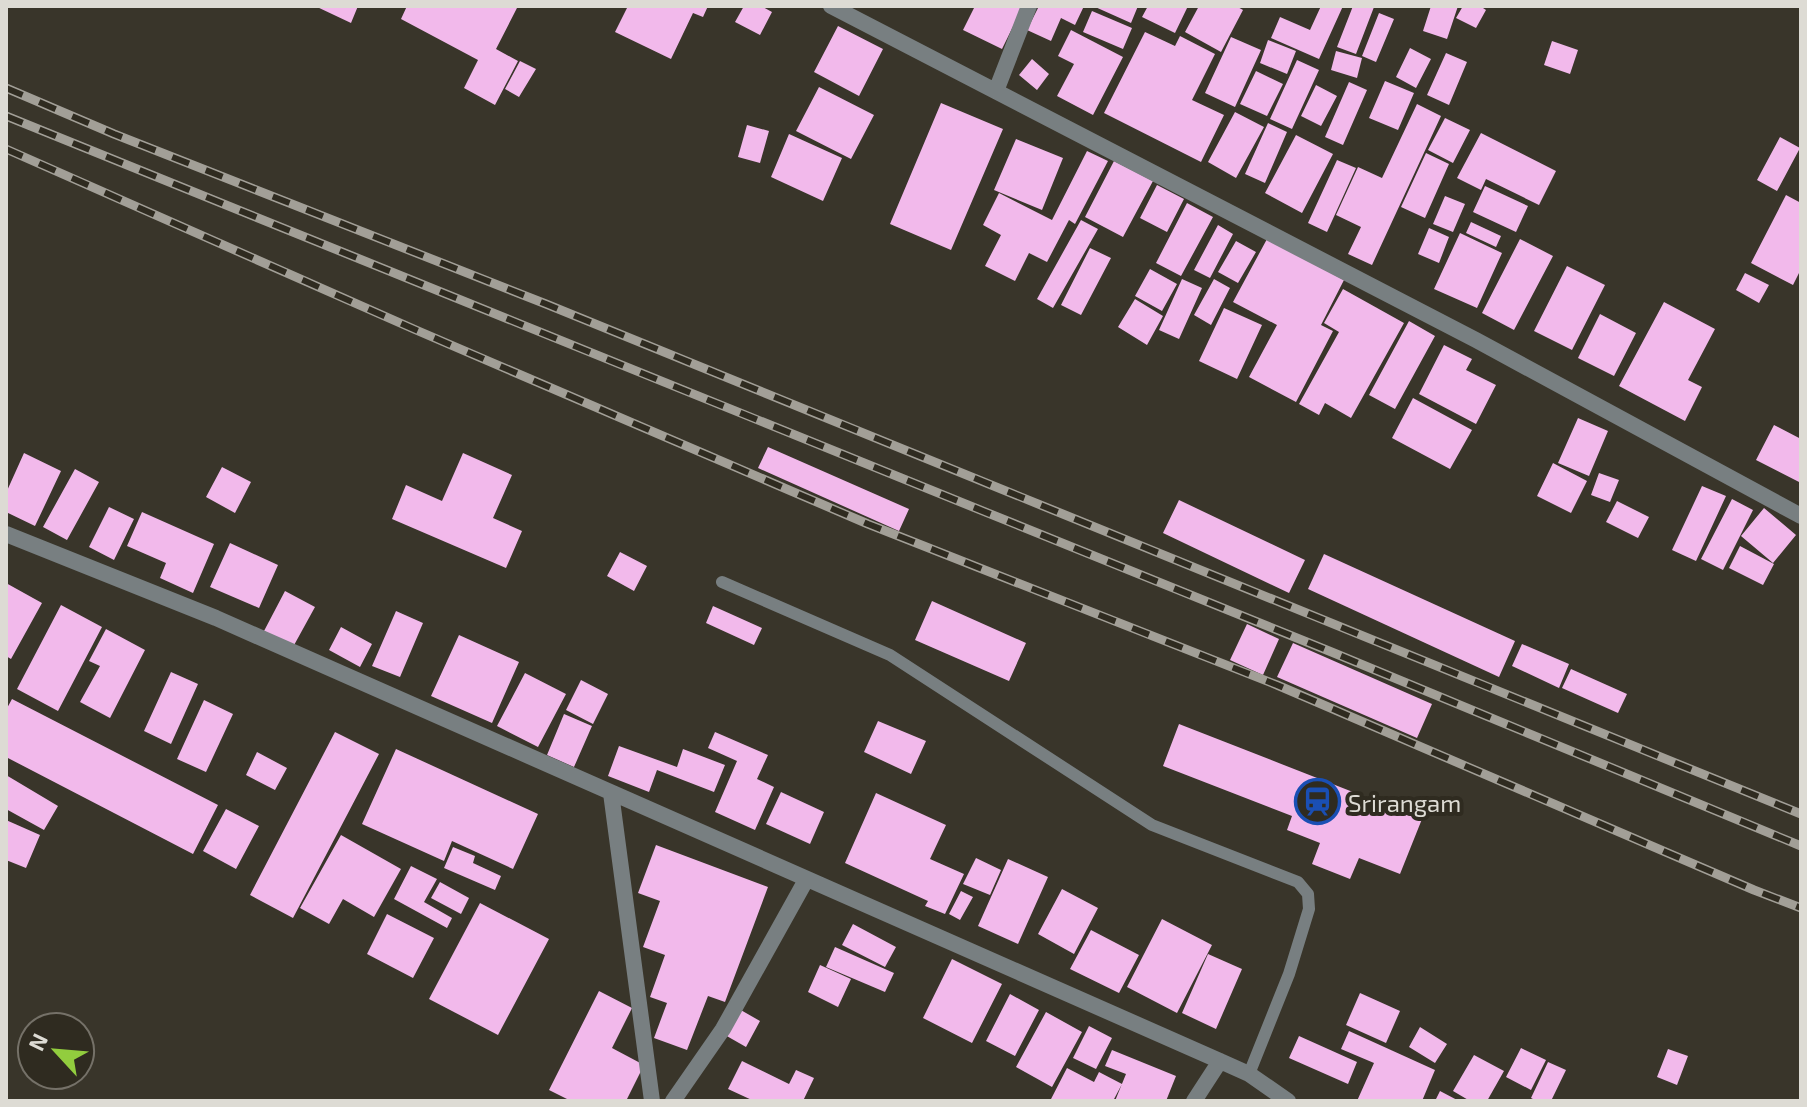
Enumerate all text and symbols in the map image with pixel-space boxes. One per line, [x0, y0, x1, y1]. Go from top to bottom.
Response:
station icon: Srirangam [1293, 778, 1341, 826]
place label: Srirangam [1348, 788, 1461, 817]
north arrow [16, 1011, 96, 1091]
text: N [22, 1029, 52, 1055]

